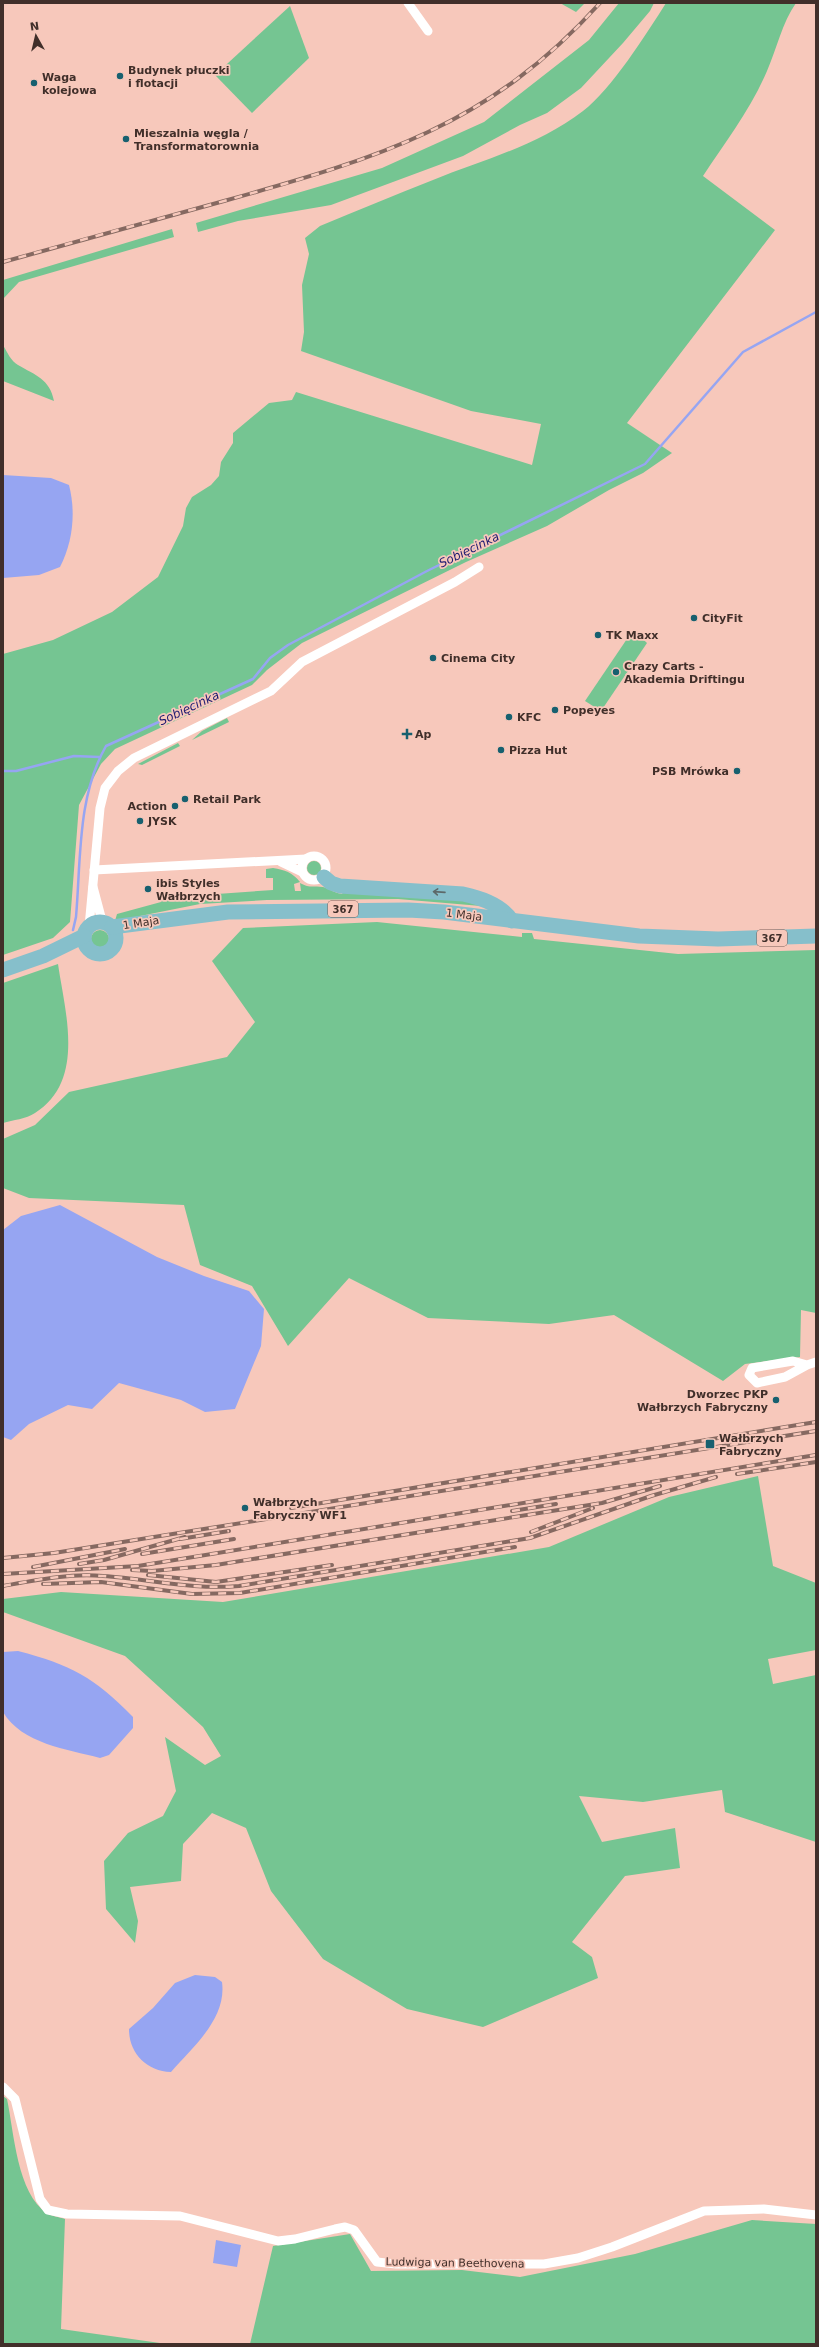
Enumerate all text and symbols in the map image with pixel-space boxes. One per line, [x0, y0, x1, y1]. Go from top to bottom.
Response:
north arrow [16, 16, 56, 56]
text: N [29, 20, 40, 34]
place label: Budynek płuczki i flotacji [128, 64, 230, 90]
place label: Waga kolejowa [42, 71, 97, 97]
marker: Budynek płuczki i flotacji [115, 71, 125, 81]
marker: Waga kolejowa [29, 78, 39, 88]
place label: Mieszalnia węgla / Transformatorownia [134, 127, 259, 153]
marker: Mieszalnia węgla / Transformatorownia [121, 134, 131, 144]
water label: Sobięcinka [437, 529, 501, 571]
place label: CityFit [702, 612, 743, 625]
marker: CityFit [689, 613, 699, 623]
place label: TK Maxx [606, 629, 658, 642]
marker: TK Maxx [593, 630, 603, 640]
place label: Cinema City [441, 652, 515, 665]
marker: Cinema City [428, 653, 438, 663]
place label: Crazy Carts - Akademia Driftingu [624, 660, 745, 686]
marker: Crazy Carts - Akademia Driftingu [611, 667, 621, 677]
water label: Sobięcinka [157, 688, 221, 728]
place label: Popeyes [563, 704, 616, 717]
marker: Popeyes [550, 705, 560, 715]
place label: KFC [517, 711, 541, 724]
marker: KFC [504, 712, 514, 722]
place label: Ap [415, 728, 432, 741]
marker: Ap [402, 729, 412, 739]
place label: Pizza Hut [509, 744, 567, 757]
marker: Pizza Hut [496, 745, 506, 755]
place label: PSB Mrówka [652, 765, 729, 778]
marker: PSB Mrówka [732, 766, 742, 776]
place label: Retail Park [193, 793, 262, 806]
marker: Retail Park [180, 794, 190, 804]
place label: Action [128, 800, 167, 813]
marker: Action [170, 801, 180, 811]
place label: JYSK [147, 815, 177, 828]
marker: JYSK [135, 816, 145, 826]
place label: ibis Styles Wałbrzych [156, 877, 220, 903]
marker: ibis Styles Wałbrzych [143, 884, 153, 894]
one-way arrow [433, 888, 446, 895]
road number: 367 [328, 901, 358, 917]
street label: 1 Maja [445, 906, 483, 924]
street label: 1 Maja [122, 914, 160, 932]
road number: 367 [757, 930, 787, 946]
place label: Dworzec PKP Wałbrzych Fabryczny [637, 1388, 768, 1414]
marker: Dworzec PKP Wałbrzych Fabryczny [771, 1395, 781, 1405]
place label: Wałbrzych Fabryczny [719, 1432, 783, 1458]
marker: Wałbrzych Fabryczny [704, 1438, 716, 1450]
place label: Wałbrzych Fabryczny WF1 [253, 1496, 347, 1522]
marker: Wałbrzych Fabryczny WF1 [240, 1503, 250, 1513]
street label: Ludwiga van Beethovena [385, 2255, 525, 2271]

